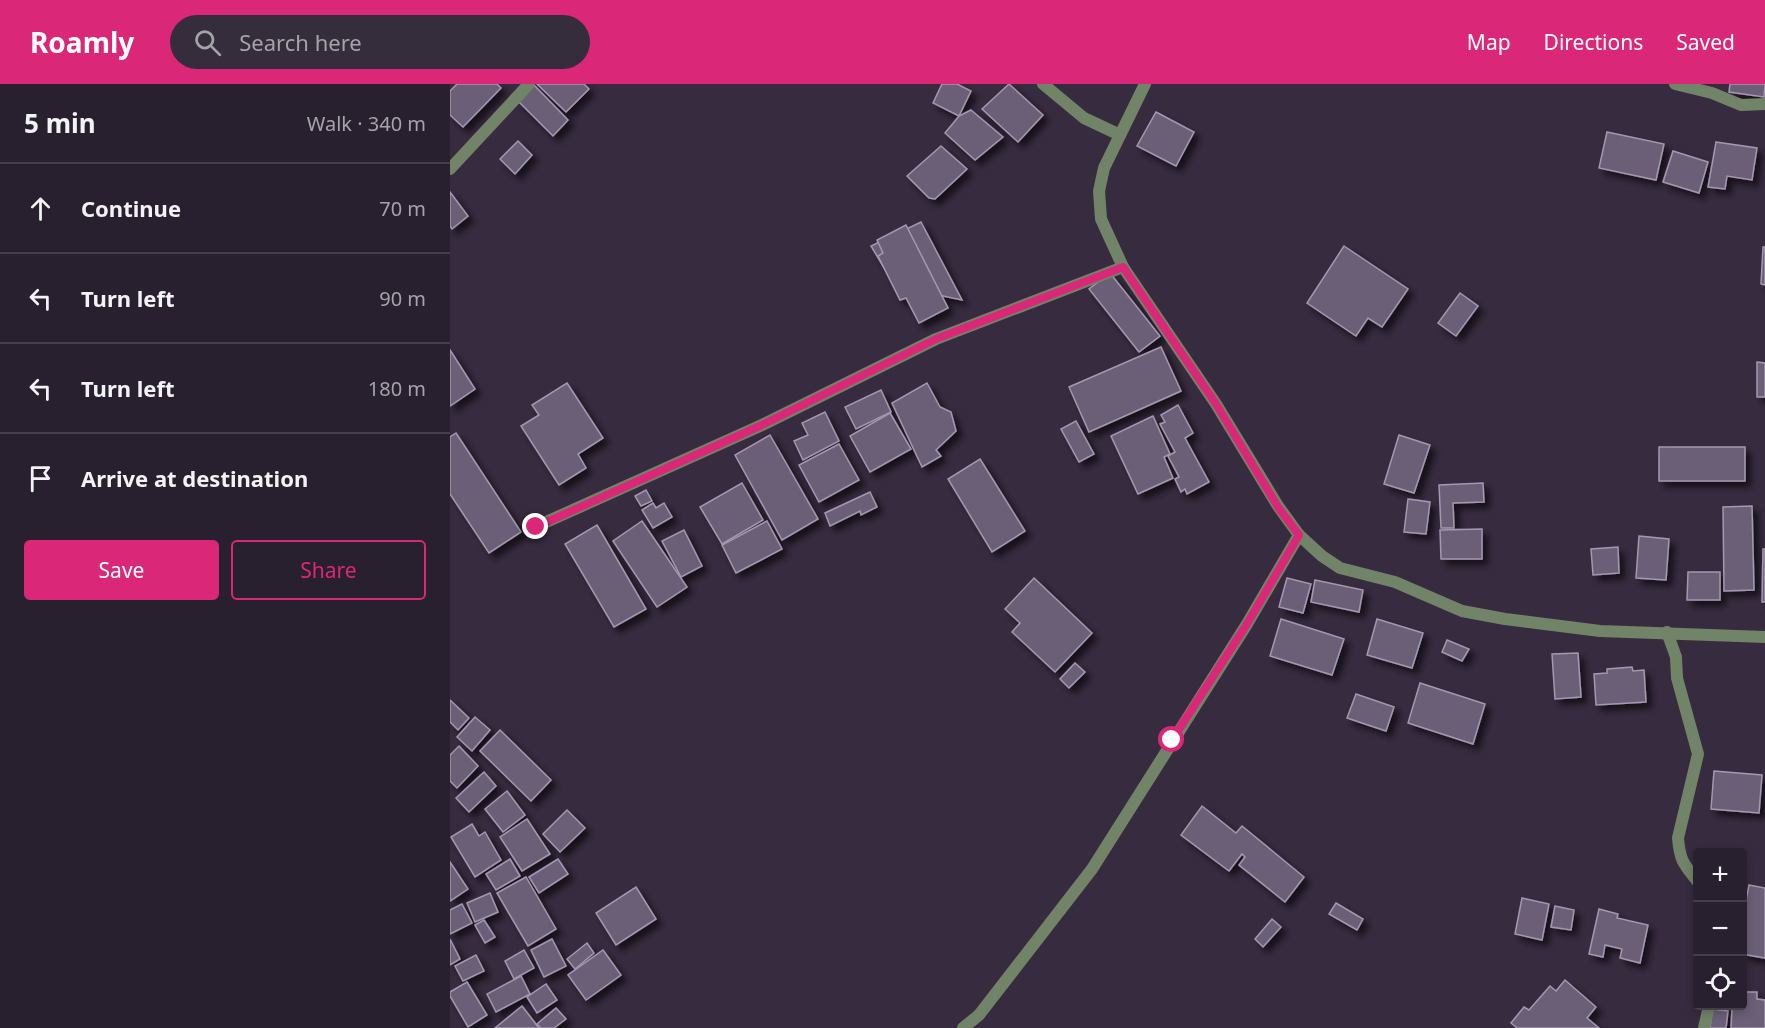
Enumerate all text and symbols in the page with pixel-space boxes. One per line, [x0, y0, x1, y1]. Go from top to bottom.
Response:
search box [170, 15, 590, 69]
text: Roamly [30, 23, 134, 61]
icon: search [191, 26, 224, 59]
text: Search here [239, 27, 362, 57]
text: Map [1467, 28, 1511, 56]
text: Directions [1544, 28, 1643, 56]
text: Saved [1676, 28, 1735, 56]
text: 5 min [24, 105, 96, 141]
text: Walk · 340 m [307, 110, 426, 137]
icon: ahead [24, 192, 57, 225]
text: Continue [81, 193, 181, 223]
text: 70 m [379, 195, 426, 222]
icon: left [24, 282, 57, 315]
text: Turn left [81, 283, 175, 313]
text: 90 m [379, 285, 426, 312]
icon: left [24, 372, 57, 405]
text: Turn left [81, 373, 175, 403]
text: 180 m [368, 375, 426, 402]
icon: arrive [24, 462, 57, 495]
text: Arrive at destination [81, 463, 308, 493]
route end [522, 513, 548, 539]
button: Save [24, 540, 219, 600]
button: Share [231, 540, 426, 600]
route start [1158, 726, 1184, 752]
map controls [1693, 848, 1747, 1010]
button: + [1693, 848, 1747, 902]
button: − [1693, 902, 1747, 956]
button: locate [1693, 956, 1747, 1010]

